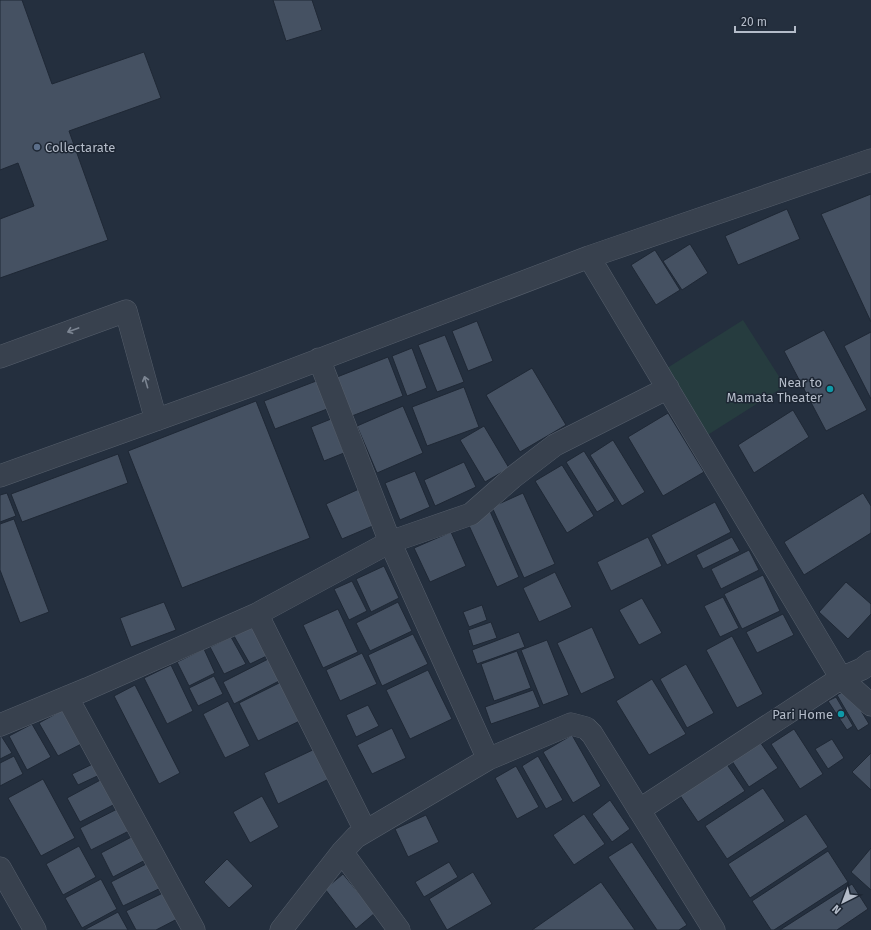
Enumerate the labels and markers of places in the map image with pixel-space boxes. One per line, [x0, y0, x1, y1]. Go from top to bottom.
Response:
place label: Collectarate [45, 140, 115, 155]
marker: Collectarate [32, 142, 42, 152]
place label: Near to Mamata Theater [727, 375, 822, 405]
marker: Near to Mamata Theater [825, 384, 835, 394]
place label: Pari Home [772, 707, 833, 722]
marker: Pari Home [836, 709, 846, 719]

